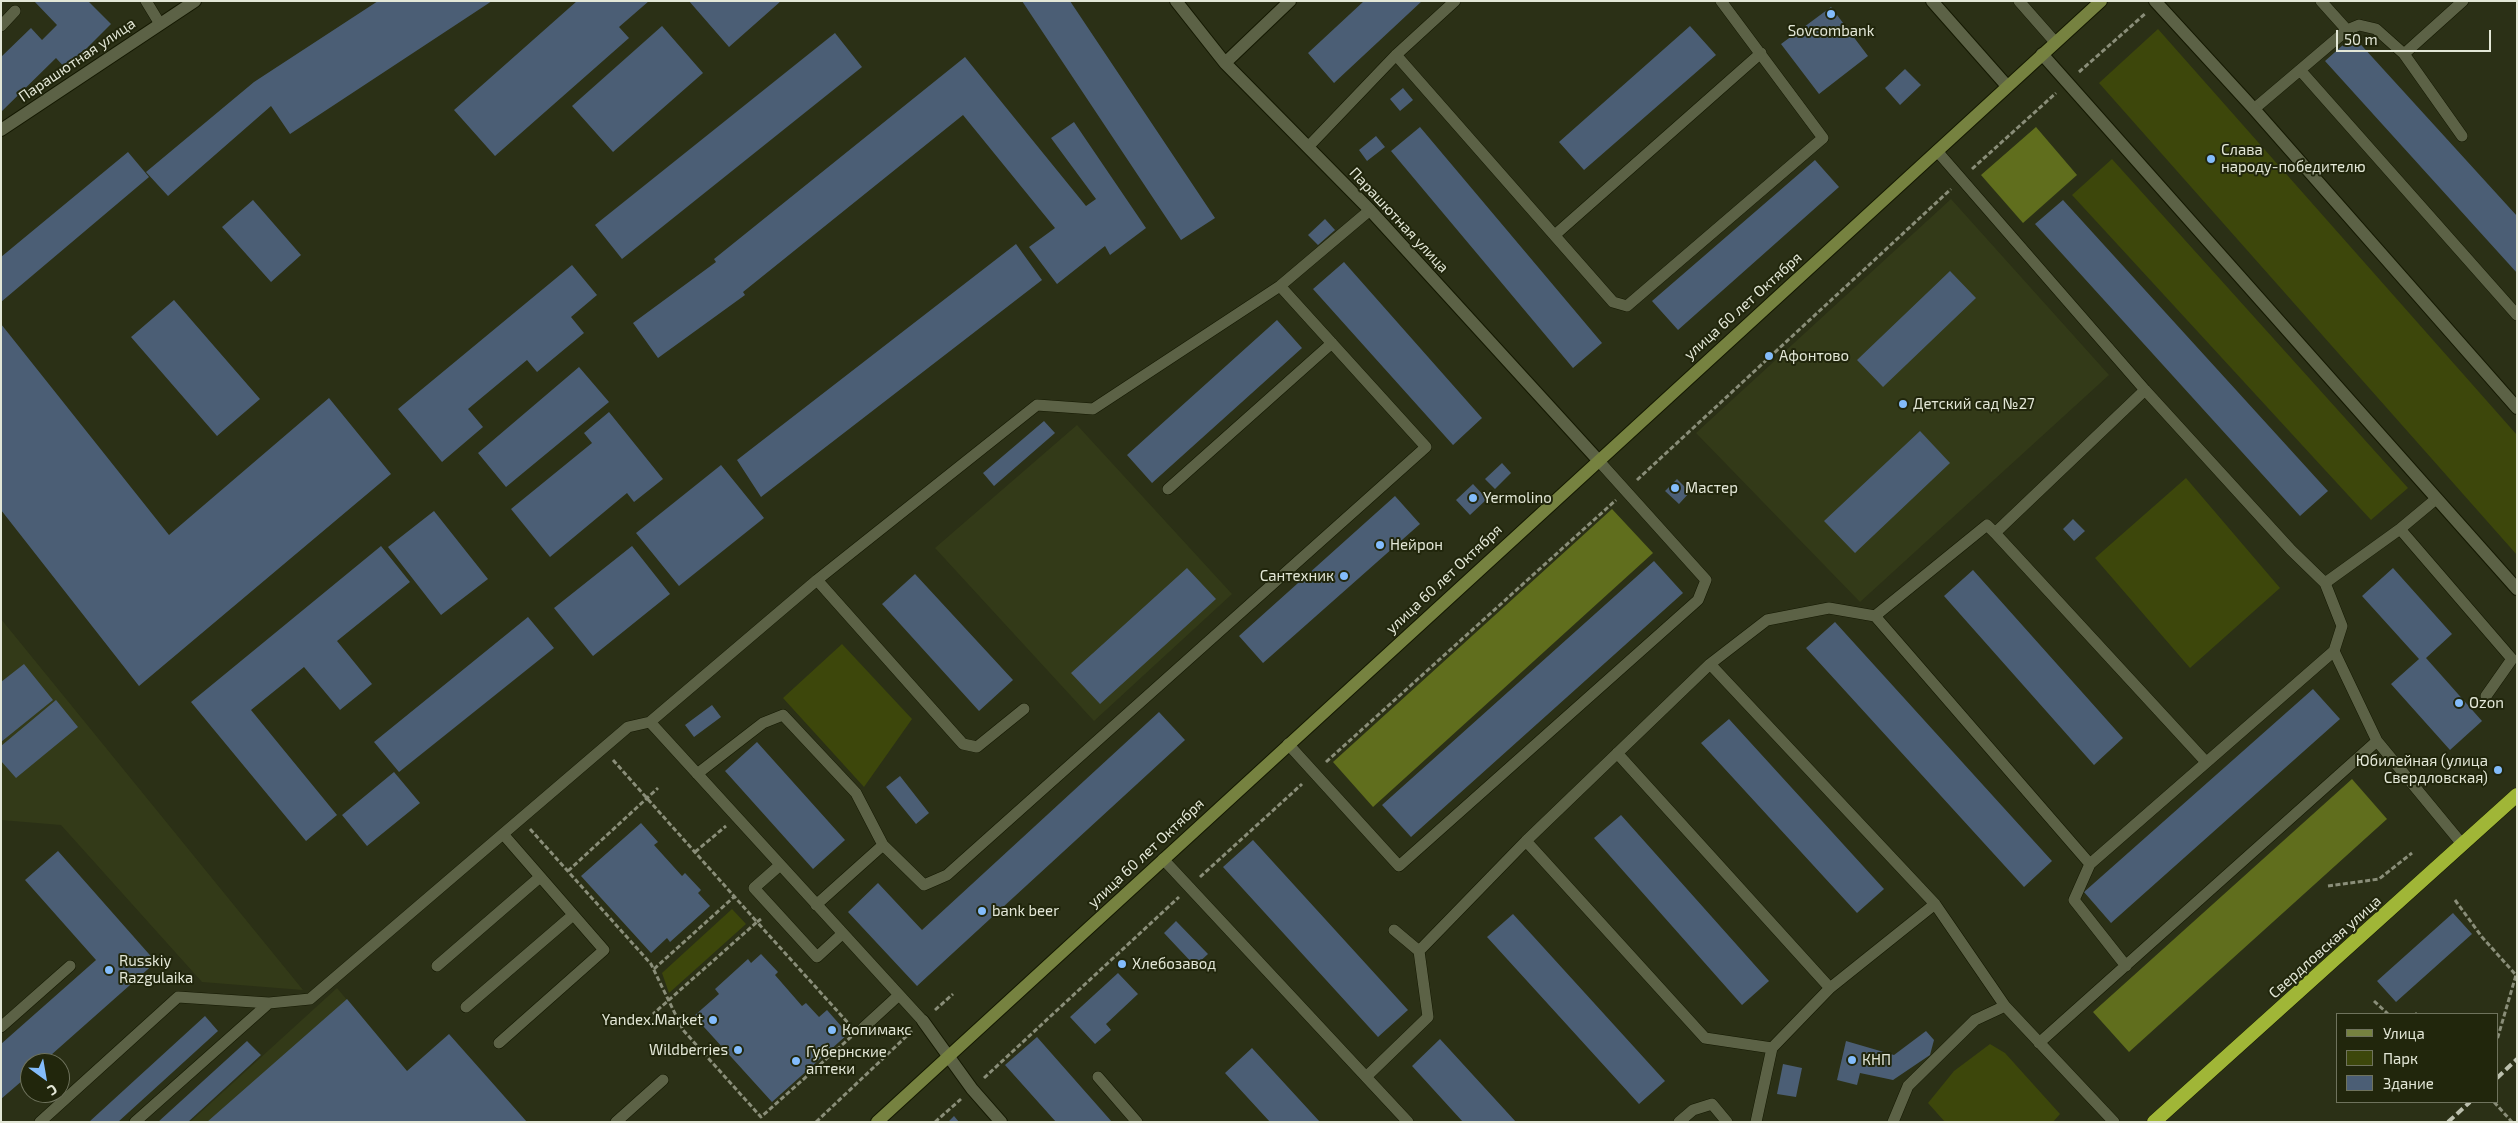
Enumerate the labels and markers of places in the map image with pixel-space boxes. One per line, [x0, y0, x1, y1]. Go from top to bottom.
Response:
marker: Sovcombank [1825, 8, 1837, 20]
place label: Sovcombank [1788, 22, 1874, 40]
place label: Слава народу-победителю [2221, 141, 2366, 176]
marker: Слава народу-победителю [2205, 153, 2217, 165]
place label: Афонтово [1779, 347, 1849, 365]
marker: Афонтово [1763, 350, 1775, 362]
place label: Детский сад №27 [1913, 395, 2035, 413]
marker: Детский сад №27 [1897, 398, 1909, 410]
place label: Мастер [1685, 479, 1738, 497]
marker: Мастер [1669, 482, 1681, 494]
place label: Yermolino [1483, 489, 1552, 507]
marker: Yermolino [1467, 492, 1479, 504]
place label: Нейрон [1390, 536, 1443, 554]
marker: Нейрон [1374, 539, 1386, 551]
place label: Сантехник [1260, 567, 1334, 585]
marker: Сантехник [1338, 570, 1350, 582]
place label: Ozon [2469, 694, 2504, 712]
marker: Ozon [2453, 697, 2465, 709]
place label: Юбилейная (улица Свердловская) [2356, 752, 2488, 787]
marker: Юбилейная (улица Свердловская) [2492, 764, 2504, 776]
place label: bank beer [992, 902, 1059, 920]
marker: bank beer [976, 905, 988, 917]
place label: Russkiy Razgulaika [119, 952, 193, 987]
place label: Хлебозавод [1132, 955, 1216, 973]
marker: Хлебозавод [1116, 958, 1128, 970]
marker: Russkiy Razgulaika [103, 964, 115, 976]
place label: Yandex.Market [602, 1011, 703, 1029]
marker: Yandex.Market [707, 1014, 719, 1026]
place label: Копимакс [842, 1021, 912, 1039]
marker: Копимакс [826, 1024, 838, 1036]
place label: Wildberries [649, 1041, 728, 1059]
place label: Губернские аптеки [806, 1043, 887, 1078]
marker: Wildberries [732, 1044, 744, 1056]
place label: КНП [1862, 1051, 1891, 1069]
marker: КНП [1846, 1054, 1858, 1066]
marker: Губернские аптеки [790, 1055, 802, 1067]

